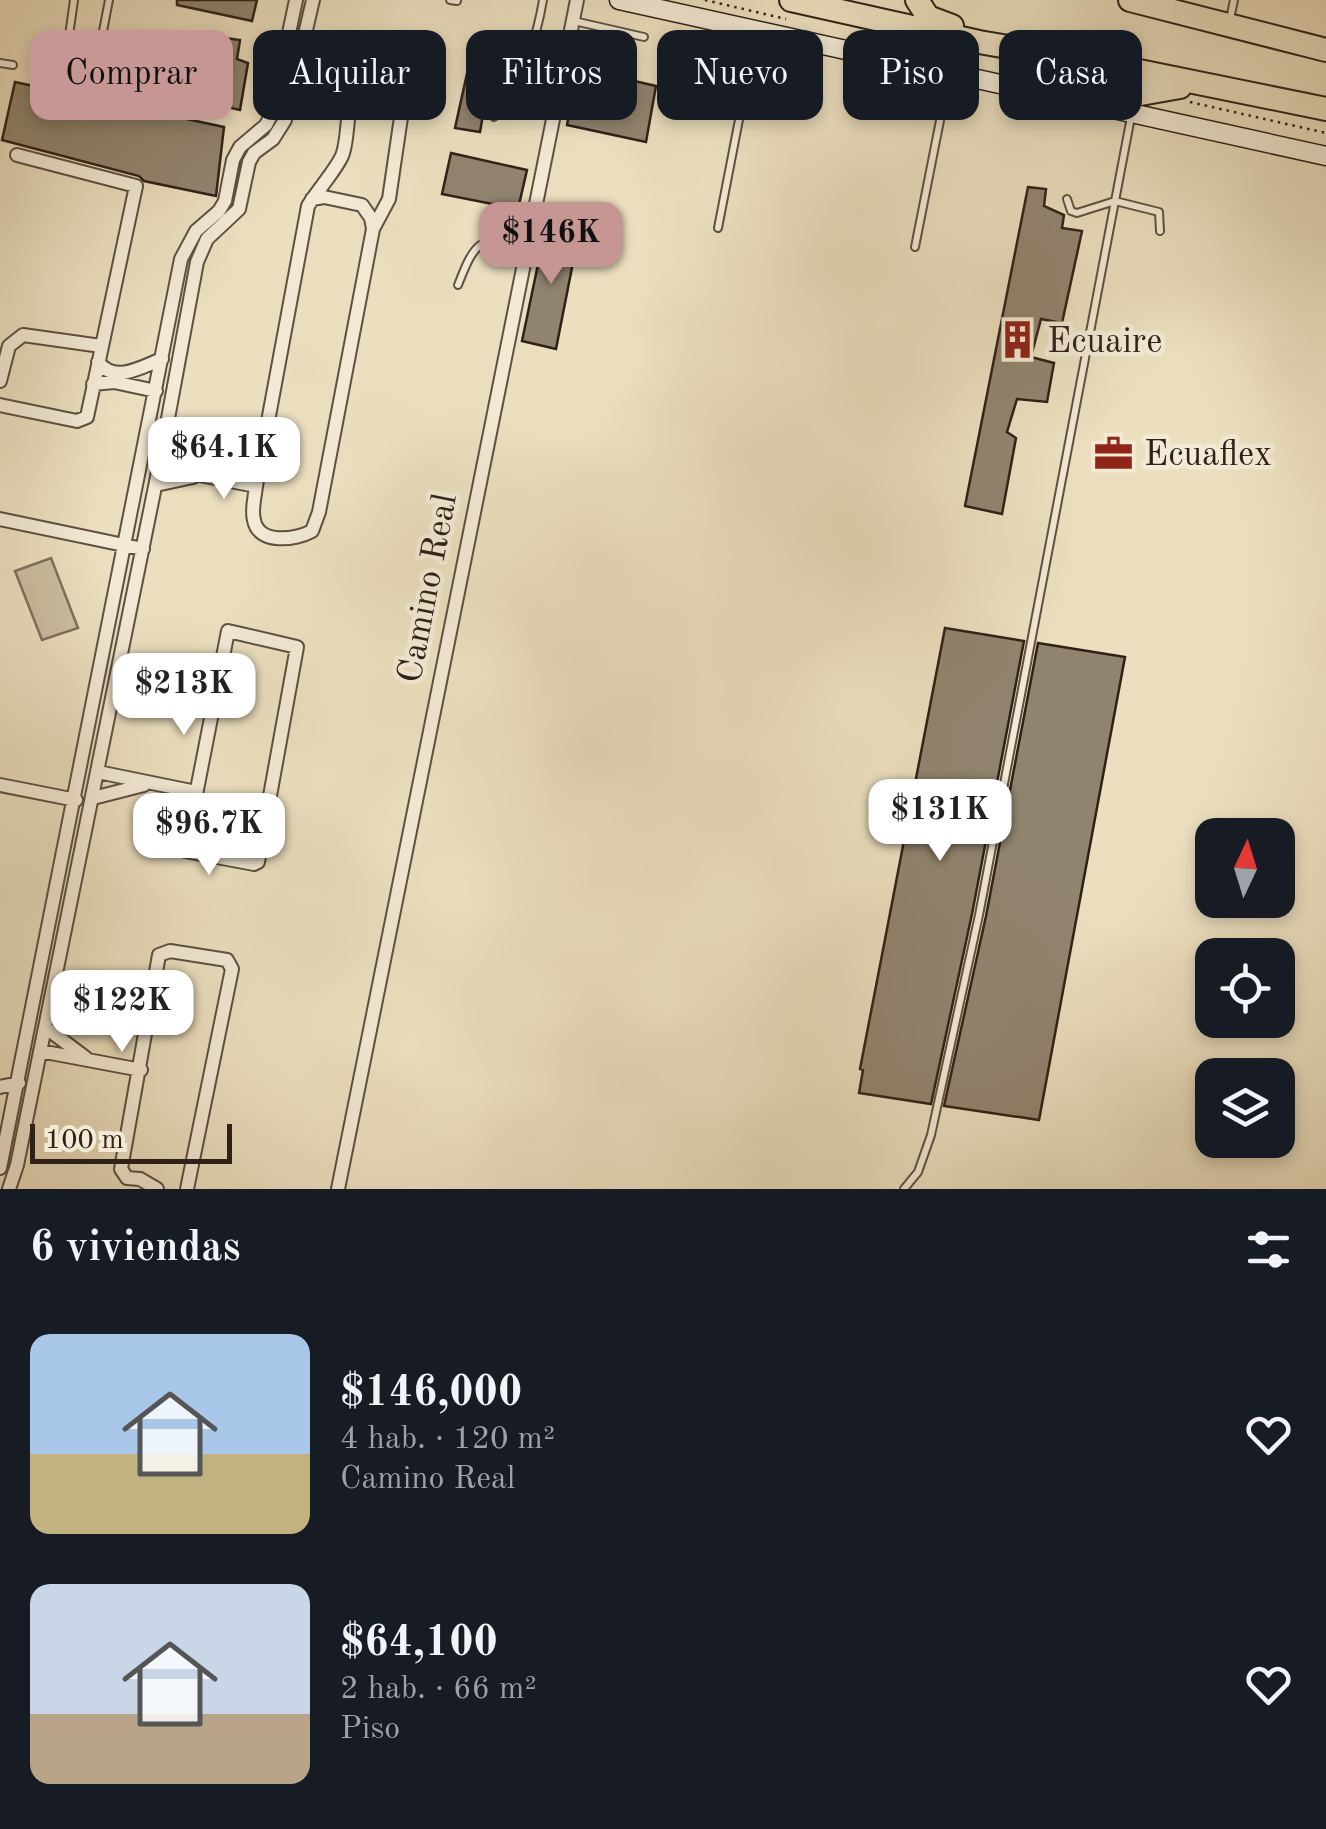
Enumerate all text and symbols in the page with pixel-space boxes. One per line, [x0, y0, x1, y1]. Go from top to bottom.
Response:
chip: Comprar [30, 30, 233, 120]
chip: Alquilar [253, 30, 446, 120]
chip: Filtros [466, 30, 637, 120]
chip: Nuevo [657, 30, 823, 120]
chip: Piso [843, 30, 979, 120]
chip: Casa [999, 30, 1142, 120]
pin: $146K [481, 202, 621, 287]
text: $146K [502, 218, 600, 250]
building icon: Ecuaire [996, 319, 1038, 361]
place label: Ecuaire [1047, 325, 1162, 360]
pin: $64.1K [143, 417, 305, 502]
office icon: Ecuaflex [1093, 432, 1135, 474]
text: $64.1K [170, 433, 278, 465]
place label: Ecuaflex [1144, 438, 1272, 473]
street label: Camino Real [393, 491, 464, 686]
pin: $213K [114, 653, 254, 738]
text: $213K [135, 669, 233, 701]
pin: $131K [870, 779, 1010, 864]
pin: $96.7K [128, 793, 290, 878]
text: $131K [891, 795, 989, 827]
text: $96.7K [155, 809, 263, 841]
north arrow [1195, 818, 1295, 918]
map controls [1195, 818, 1295, 1158]
button: locate [1195, 938, 1295, 1038]
pin: $122K [52, 970, 192, 1055]
text: $122K [73, 986, 171, 1018]
button: layers [1195, 1058, 1295, 1158]
scale bar [30, 1119, 232, 1164]
text: 100 m [45, 1127, 124, 1155]
icon: filters [1241, 1222, 1296, 1277]
text: 6 viviendas [30, 1228, 241, 1270]
text: $146,000 [340, 1373, 522, 1415]
icon: home [110, 1374, 230, 1494]
icon: heart [1241, 1407, 1296, 1462]
text: 4 hab. · 120 m² [340, 1424, 555, 1456]
text: Camino Real [340, 1464, 516, 1496]
text: $64,100 [340, 1623, 498, 1665]
icon: home [110, 1624, 230, 1744]
icon: heart [1241, 1657, 1296, 1712]
text: 2 hab. · 66 m² [340, 1674, 537, 1706]
text: Piso [340, 1714, 400, 1746]

